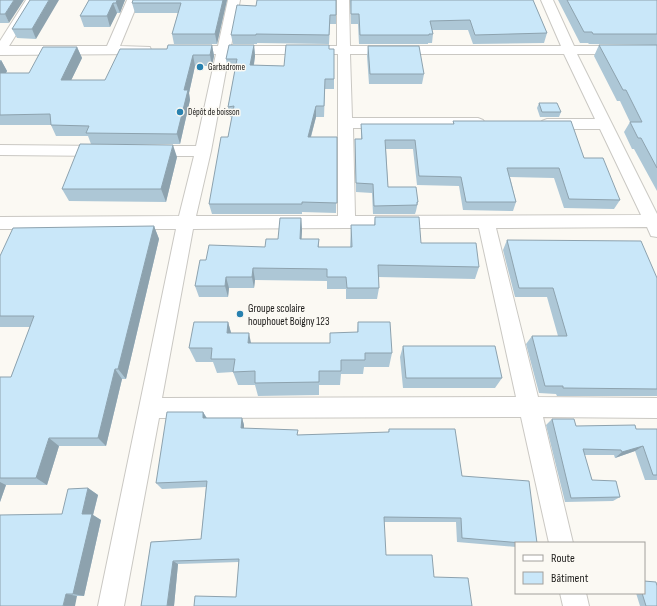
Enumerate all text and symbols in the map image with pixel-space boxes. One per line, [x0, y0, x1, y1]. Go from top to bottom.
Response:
marker: Garbadrome [195, 62, 205, 72]
place label: Garbadrome [208, 62, 245, 73]
marker: Dépôt de boisson [175, 107, 185, 117]
place label: Dépôt de boisson [188, 107, 240, 118]
place label: Groupe scolaire houphouet Boigny 123 [248, 302, 330, 328]
marker: Groupe scolaire houphouet Boigny 123 [235, 309, 245, 319]
legend [515, 542, 645, 594]
text: Route [551, 551, 575, 566]
text: Bâtiment [551, 571, 589, 586]

